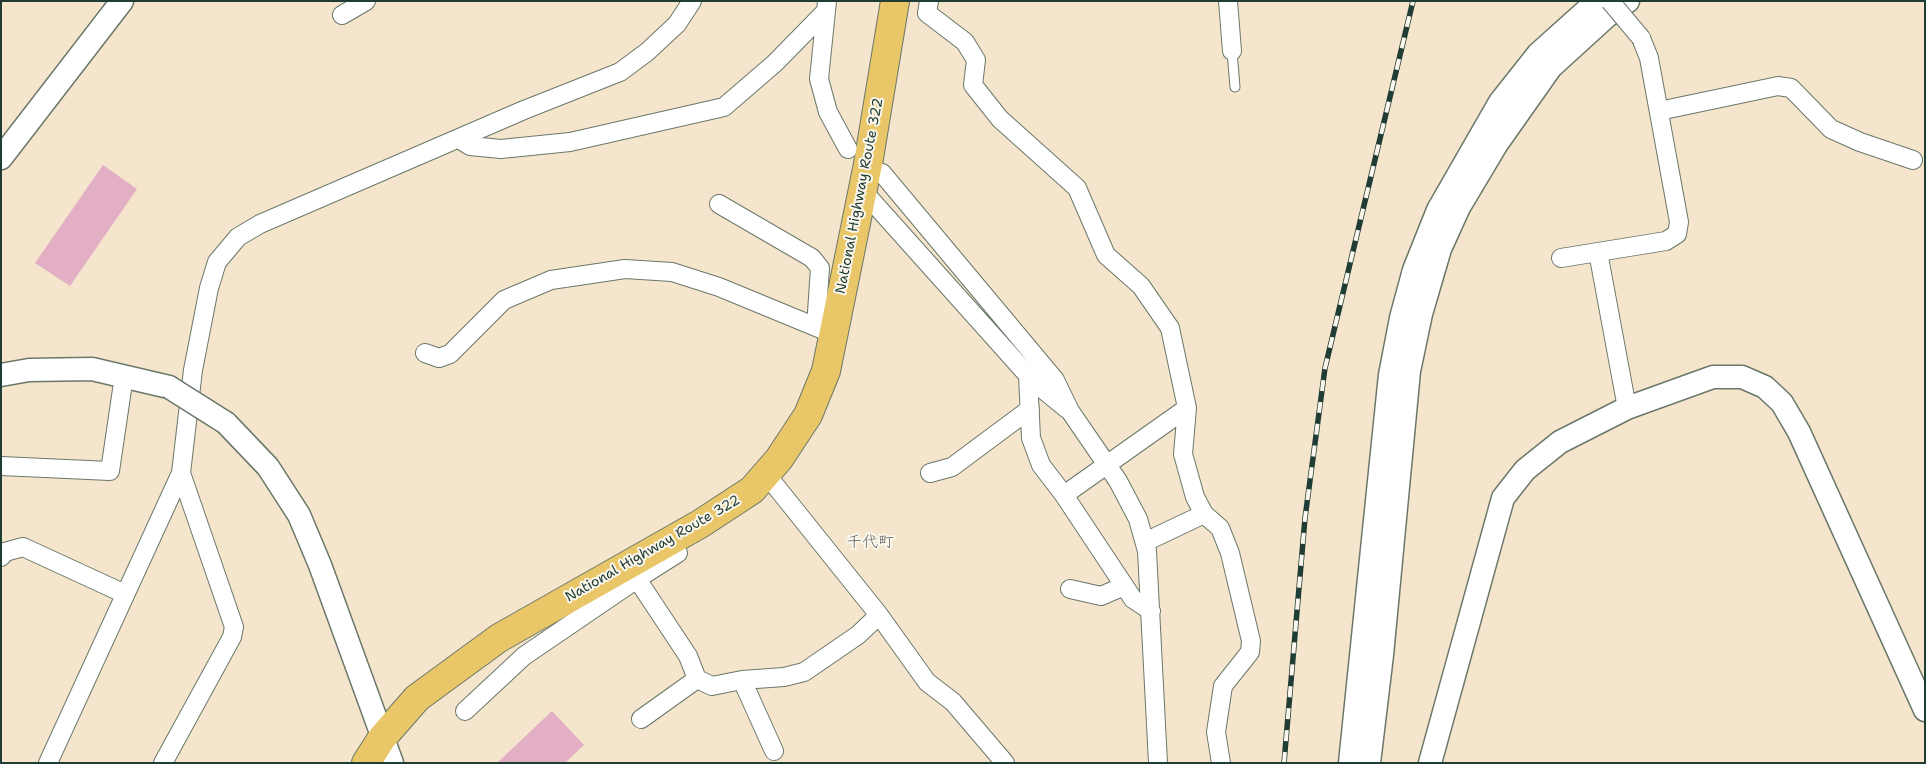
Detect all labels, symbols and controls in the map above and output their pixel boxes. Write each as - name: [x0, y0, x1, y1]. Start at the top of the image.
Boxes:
- street label: National Highway Route 322: [833, 97, 887, 295]
- street label: National Highway Route 322: [563, 492, 743, 606]
- district label: 千代町: [846, 533, 894, 553]

